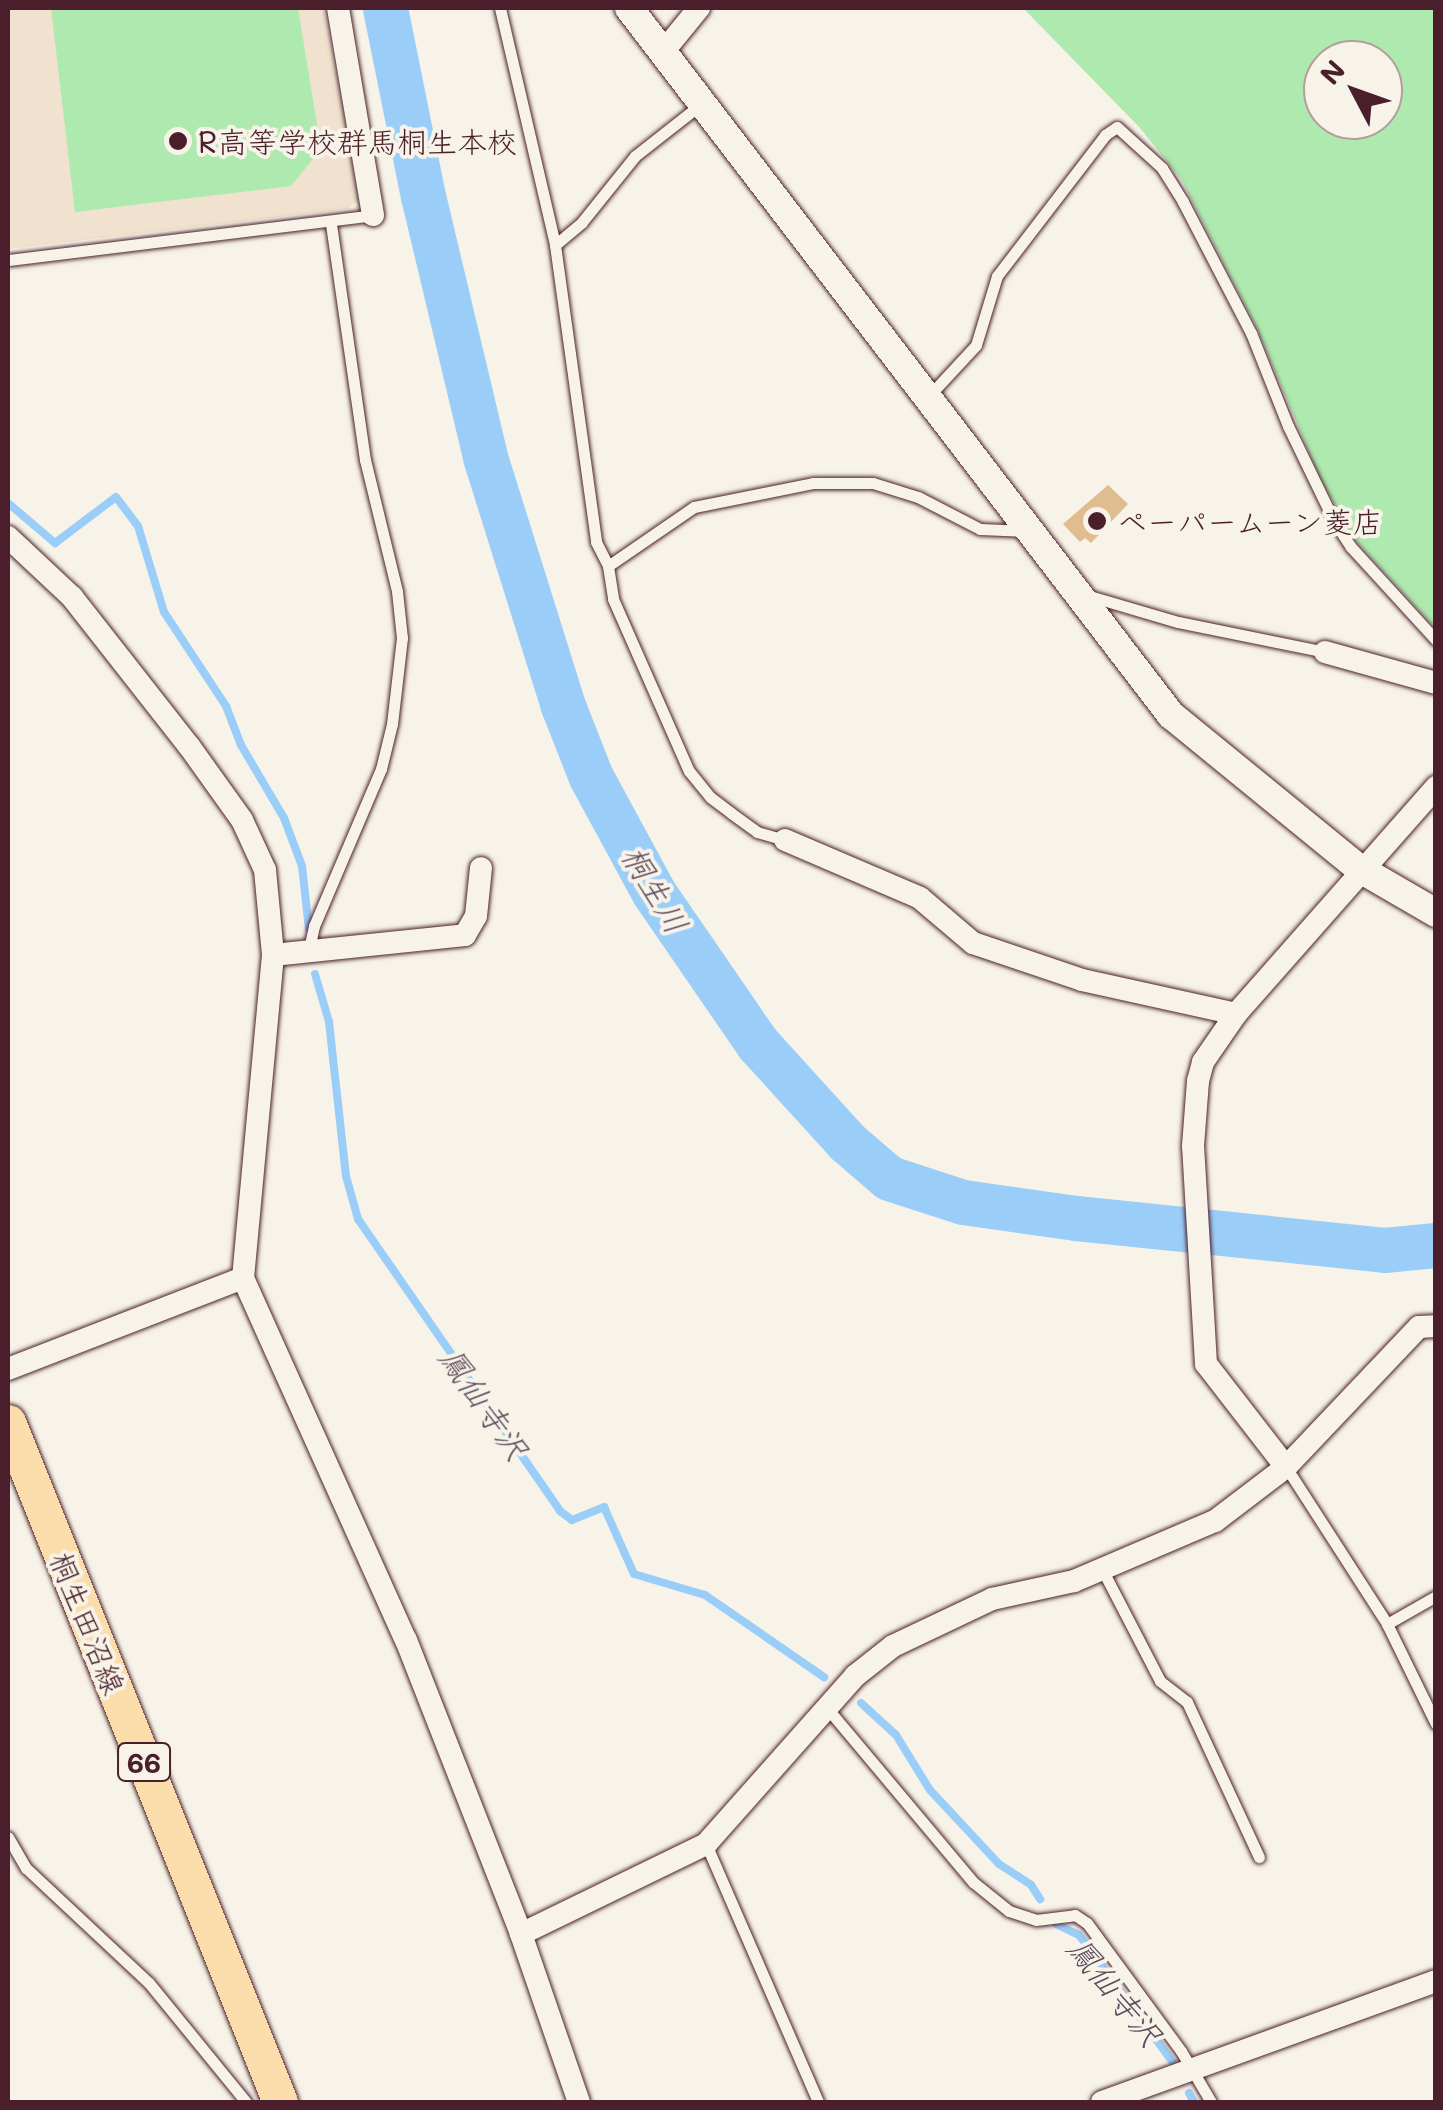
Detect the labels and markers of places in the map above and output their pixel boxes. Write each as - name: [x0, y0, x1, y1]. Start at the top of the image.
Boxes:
- place label: R高等学校群馬桐生本校: [198, 123, 517, 159]
- marker: R高等学校群馬桐生本校: [167, 130, 189, 152]
- place label: ペーパームーン菱店: [1117, 503, 1386, 539]
- marker: ペーパームーン菱店: [1086, 510, 1108, 532]

